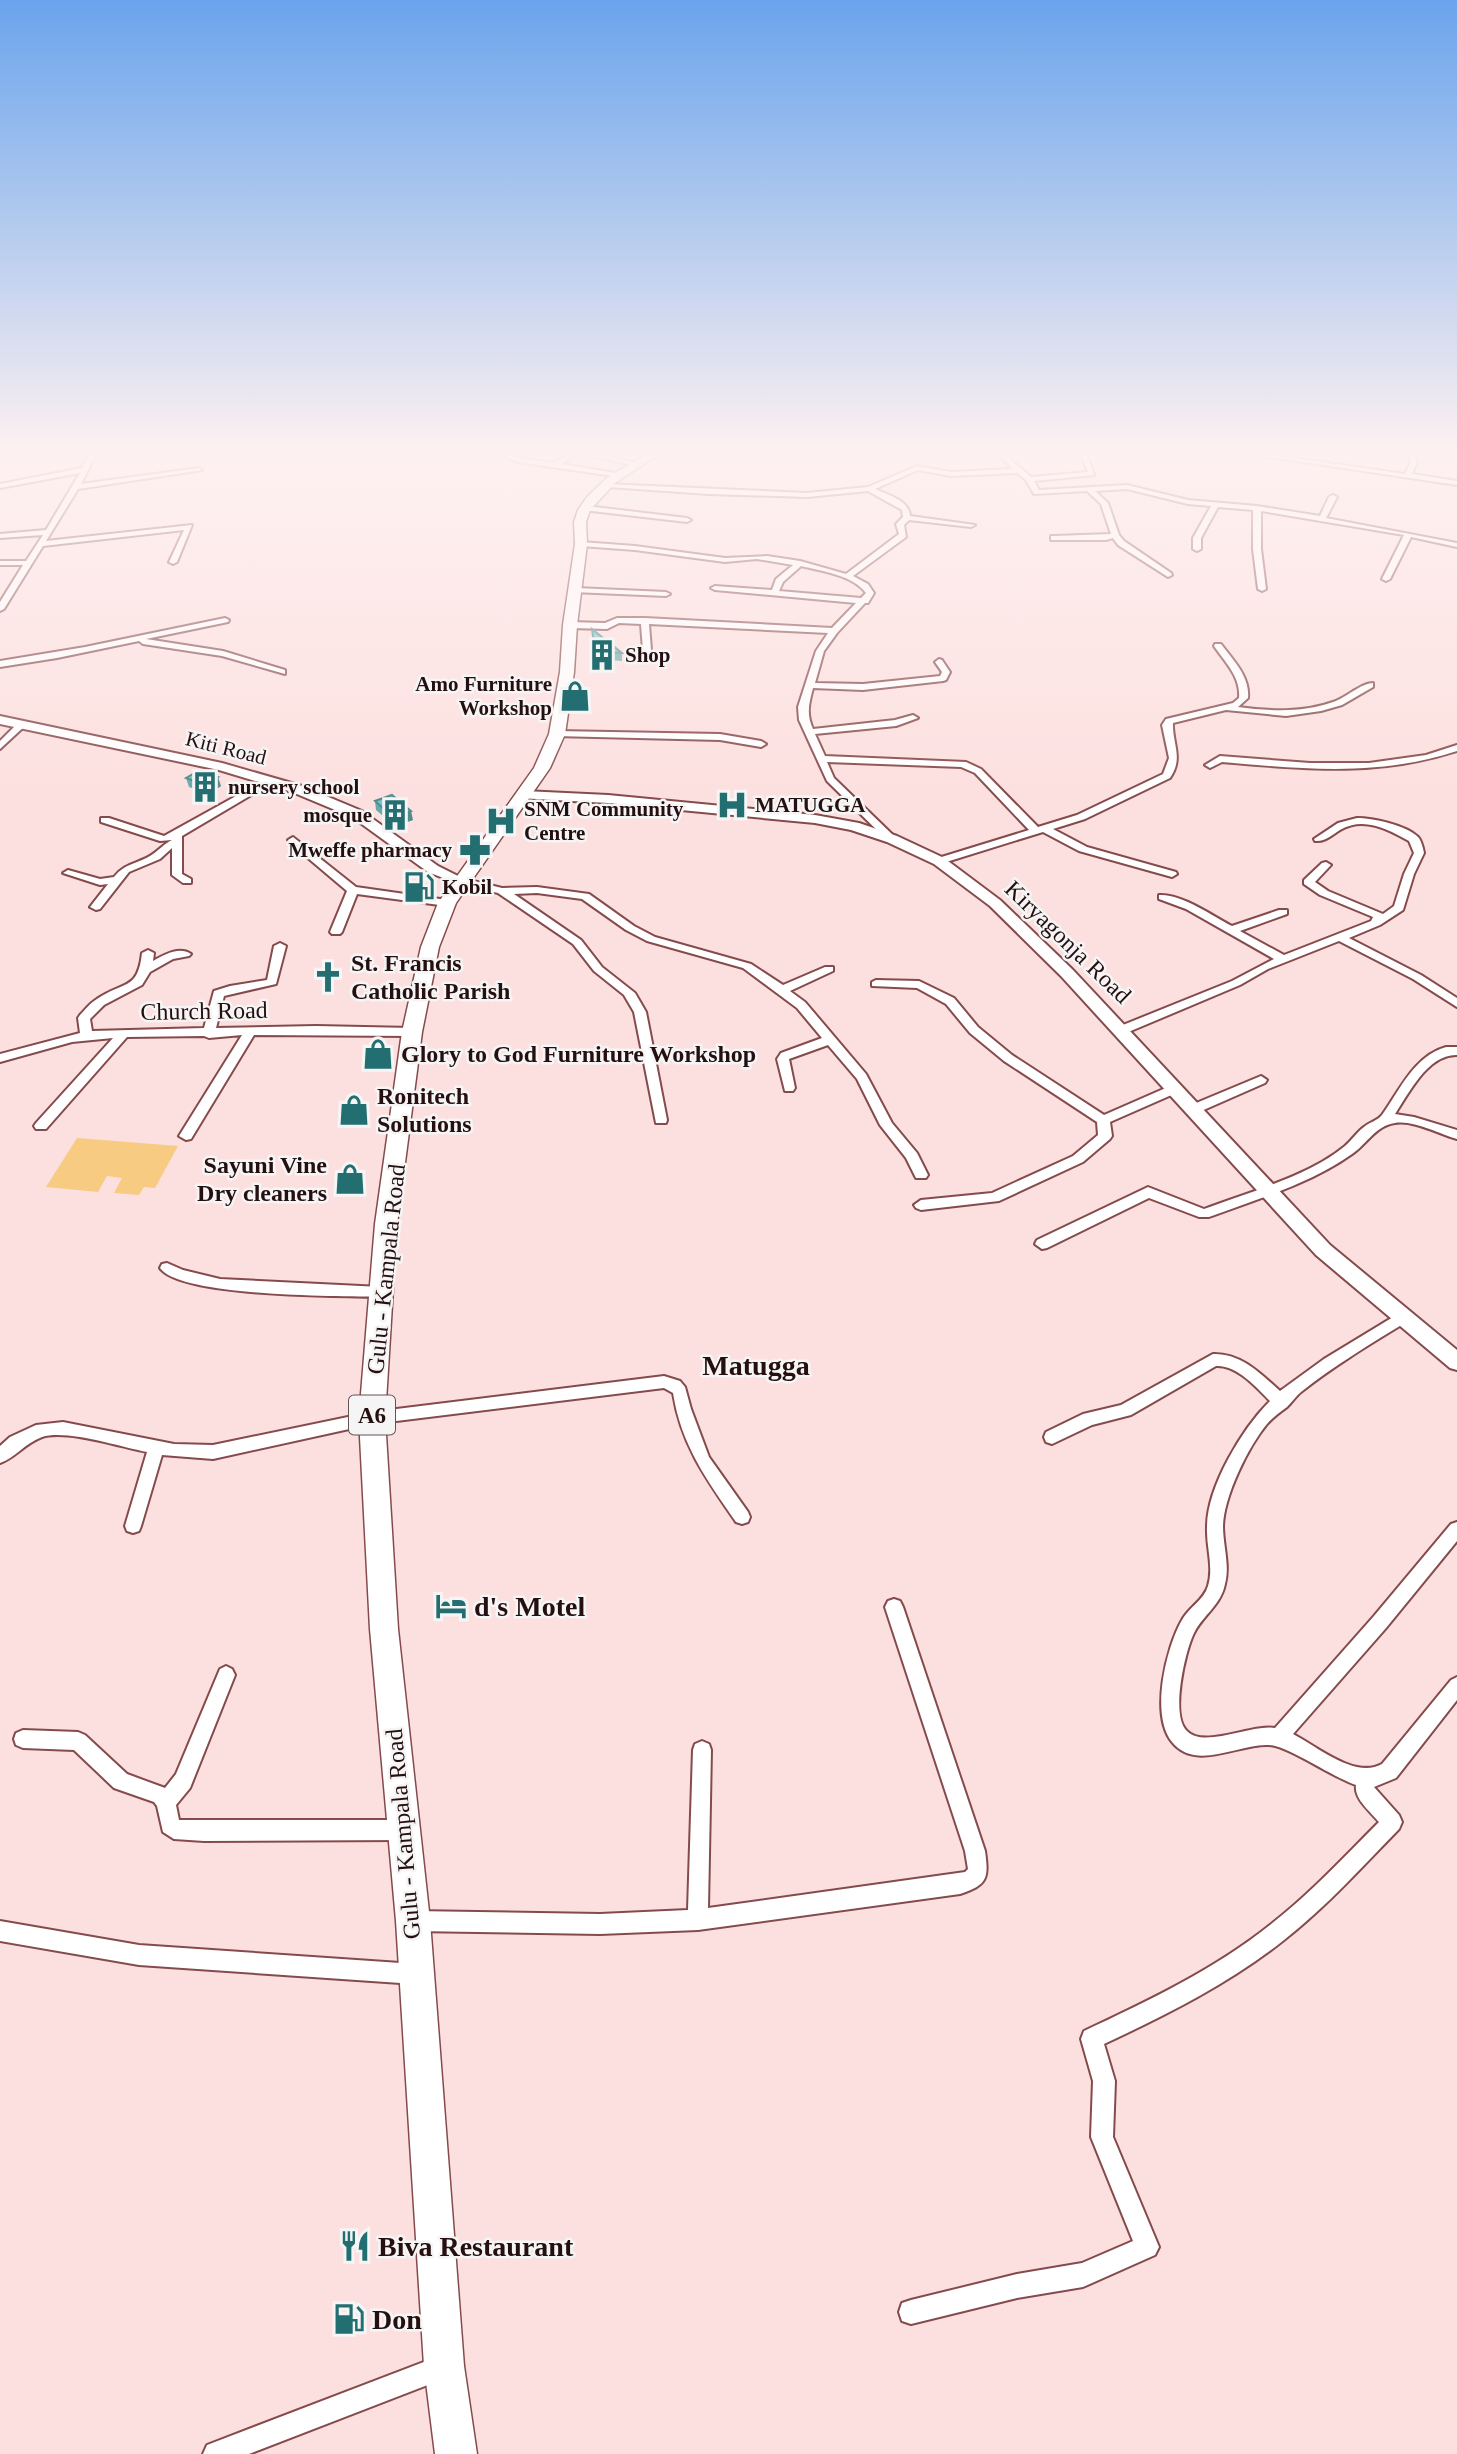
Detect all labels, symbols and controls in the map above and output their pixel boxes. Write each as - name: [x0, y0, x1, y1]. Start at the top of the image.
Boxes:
- building icon: Shop: [585, 638, 619, 672]
- place label: Shop: [625, 643, 671, 667]
- place label: Amo Furniture Workshop: [415, 672, 552, 720]
- shop icon: Amo Furniture Workshop: [558, 679, 592, 713]
- street label: Kiti Road: [183, 726, 269, 770]
- building icon: nursery school: [188, 770, 222, 804]
- place label: nursery school: [228, 775, 359, 799]
- hospital icon: MATUGGA: [715, 788, 749, 822]
- place label: MATUGGA: [755, 793, 866, 817]
- place label: SNM Community Centre: [524, 797, 684, 845]
- building icon: mosque: [378, 798, 412, 832]
- place label: mosque: [303, 803, 372, 827]
- hospital icon: SNM Community Centre: [484, 804, 518, 838]
- pharmacy icon: Mweffe pharmacy: [458, 833, 492, 867]
- place label: Mweffe pharmacy: [288, 838, 452, 862]
- fuel station icon: Kobil: [402, 870, 436, 904]
- place label: Kobil: [442, 875, 492, 899]
- street label: Kiryagonja Road: [1000, 875, 1136, 1009]
- place label: St. Francis Catholic Parish: [351, 950, 510, 1004]
- church icon: St. Francis Catholic Parish: [311, 960, 345, 994]
- street label: Church Road: [140, 997, 268, 1025]
- shop icon: Glory to God Furniture Workshop: [361, 1037, 395, 1071]
- place label: Glory to God Furniture Workshop: [401, 1041, 756, 1067]
- place label: Ronitech Solutions: [377, 1083, 472, 1137]
- shop icon: Ronitech Solutions: [337, 1093, 371, 1127]
- place label: Sayuni Vine Dry cleaners: [197, 1152, 327, 1206]
- shop icon: Sayuni Vine Dry cleaners: [333, 1162, 367, 1196]
- street label: Gulu - Kampala Road: [362, 1163, 410, 1375]
- district label: Matugga: [702, 1350, 810, 1381]
- road number: A6: [349, 1396, 395, 1434]
- hotel icon: d's Motel: [434, 1589, 468, 1623]
- place label: d's Motel: [474, 1591, 585, 1622]
- street label: Gulu - Kampala Road: [381, 1728, 425, 1940]
- restaurant icon: Biva Restaurant: [338, 2229, 372, 2263]
- place label: Biva Restaurant: [378, 2231, 574, 2262]
- fuel station icon: Don: [332, 2302, 366, 2336]
- place label: Don: [372, 2304, 422, 2335]

